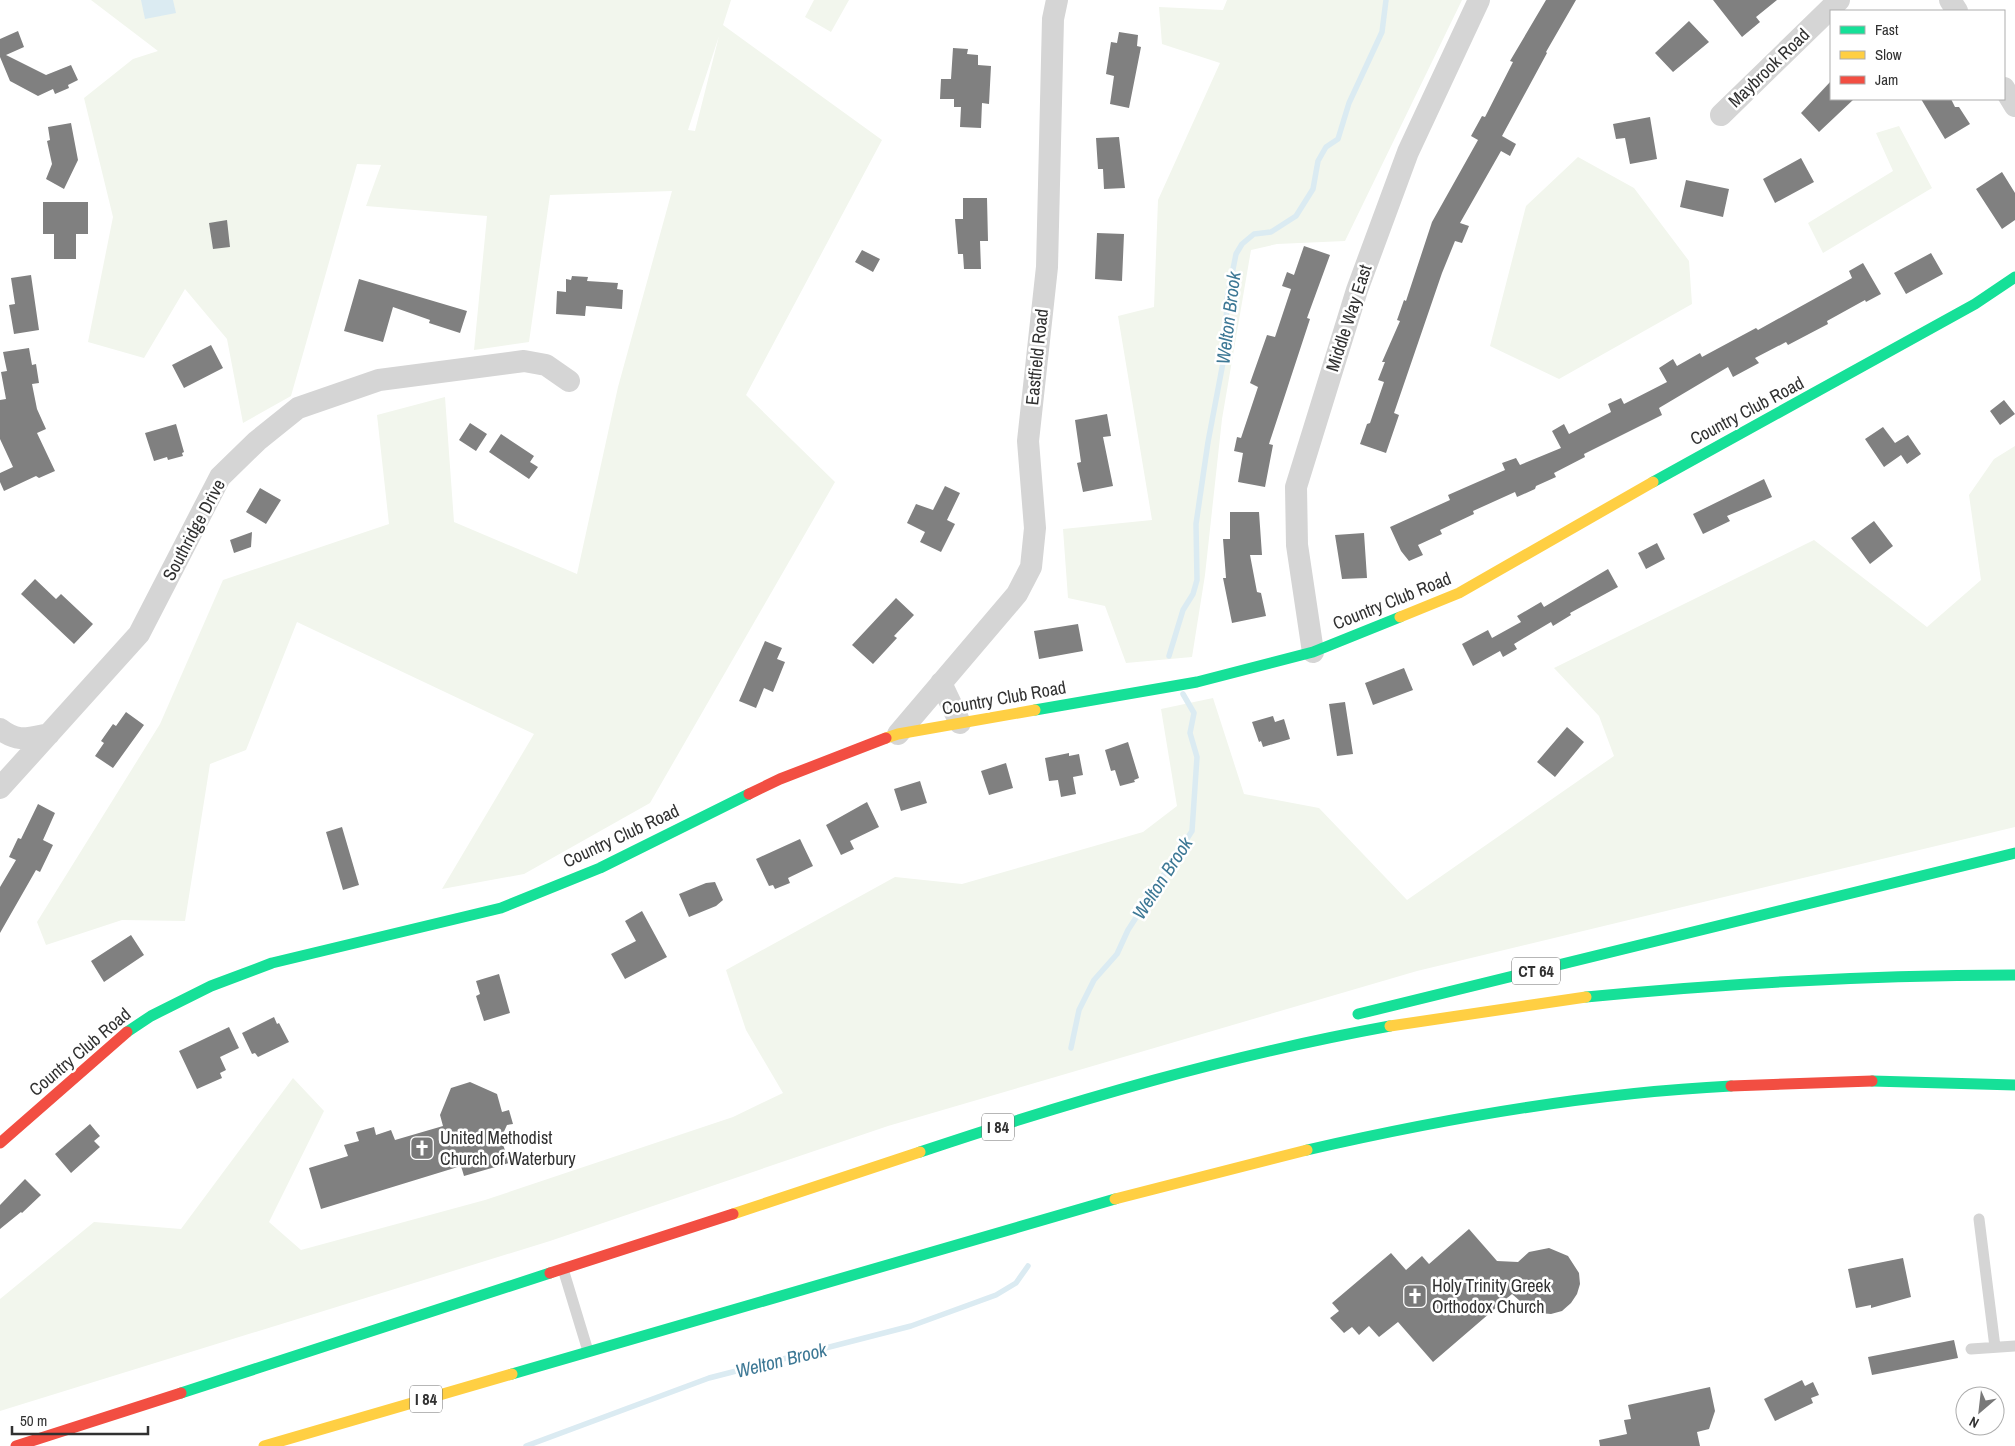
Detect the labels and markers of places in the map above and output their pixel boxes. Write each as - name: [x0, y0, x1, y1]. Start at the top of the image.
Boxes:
- place label: United Methodist Church of Waterbury: [440, 1125, 576, 1171]
- church icon: United Methodist Church of Waterbury: [409, 1135, 435, 1161]
- place label: Holy Trinity Greek Orthodox Church: [1432, 1273, 1552, 1319]
- church icon: Holy Trinity Greek Orthodox Church: [1402, 1283, 1428, 1309]

